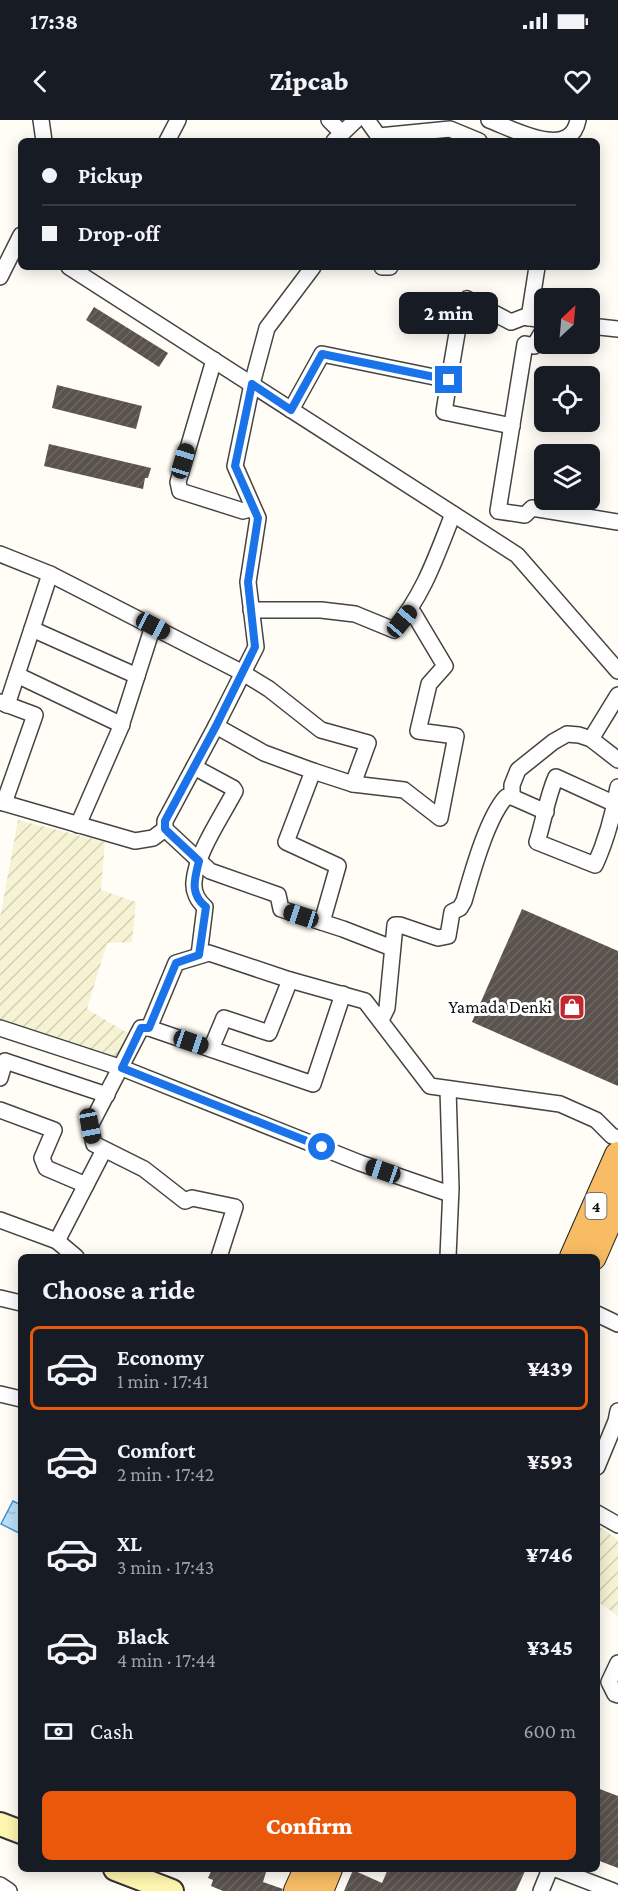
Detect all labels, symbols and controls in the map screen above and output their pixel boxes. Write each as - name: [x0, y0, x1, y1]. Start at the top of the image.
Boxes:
- text: 17:38: [30, 9, 78, 34]
- icon: back: [24, 65, 57, 98]
- icon: heart: [561, 65, 594, 98]
- text: Zipcab: [269, 66, 349, 96]
- text: Pickup: [78, 163, 143, 188]
- text: Drop-off: [78, 221, 160, 246]
- north arrow: [534, 288, 600, 354]
- map controls: [534, 288, 600, 510]
- callout: 2 min: [400, 293, 498, 335]
- text: 2 min: [424, 302, 473, 324]
- route end: [435, 366, 462, 393]
- button: locate: [534, 366, 600, 432]
- car: [169, 441, 197, 481]
- button: layers: [534, 444, 600, 510]
- car: [384, 601, 420, 641]
- car: [133, 610, 173, 642]
- car: [281, 902, 321, 930]
- shop icon: Yamada Denki: [557, 992, 587, 1022]
- place label: Yamada Denki: [448, 997, 552, 1017]
- car: [171, 1028, 211, 1056]
- car: [78, 1107, 102, 1145]
- route start: [308, 1133, 335, 1160]
- car: [363, 1157, 403, 1185]
- road number: 4: [586, 1193, 606, 1219]
- text: Choose a ride: [42, 1275, 195, 1305]
- icon: car: [45, 1341, 99, 1395]
- text: Economy: [117, 1345, 204, 1370]
- text: ¥439: [527, 1356, 573, 1381]
- text: 1 min · 17:41: [117, 1370, 209, 1392]
- icon: car: [45, 1434, 99, 1488]
- text: Comfort: [117, 1438, 195, 1463]
- text: ¥593: [527, 1449, 573, 1474]
- text: 2 min · 17:42: [117, 1463, 214, 1485]
- icon: car: [45, 1527, 99, 1581]
- text: XL: [117, 1531, 142, 1556]
- text: ¥746: [526, 1542, 573, 1567]
- text: 3 min · 17:43: [117, 1556, 214, 1578]
- icon: car: [45, 1620, 99, 1674]
- text: Black: [117, 1624, 169, 1649]
- text: ¥345: [527, 1635, 573, 1660]
- text: 4 min · 17:44: [117, 1649, 216, 1671]
- icon: cash: [42, 1715, 75, 1748]
- text: Cash: [90, 1719, 134, 1744]
- text: 600 m: [523, 1720, 576, 1742]
- button: Confirm: [42, 1791, 576, 1860]

